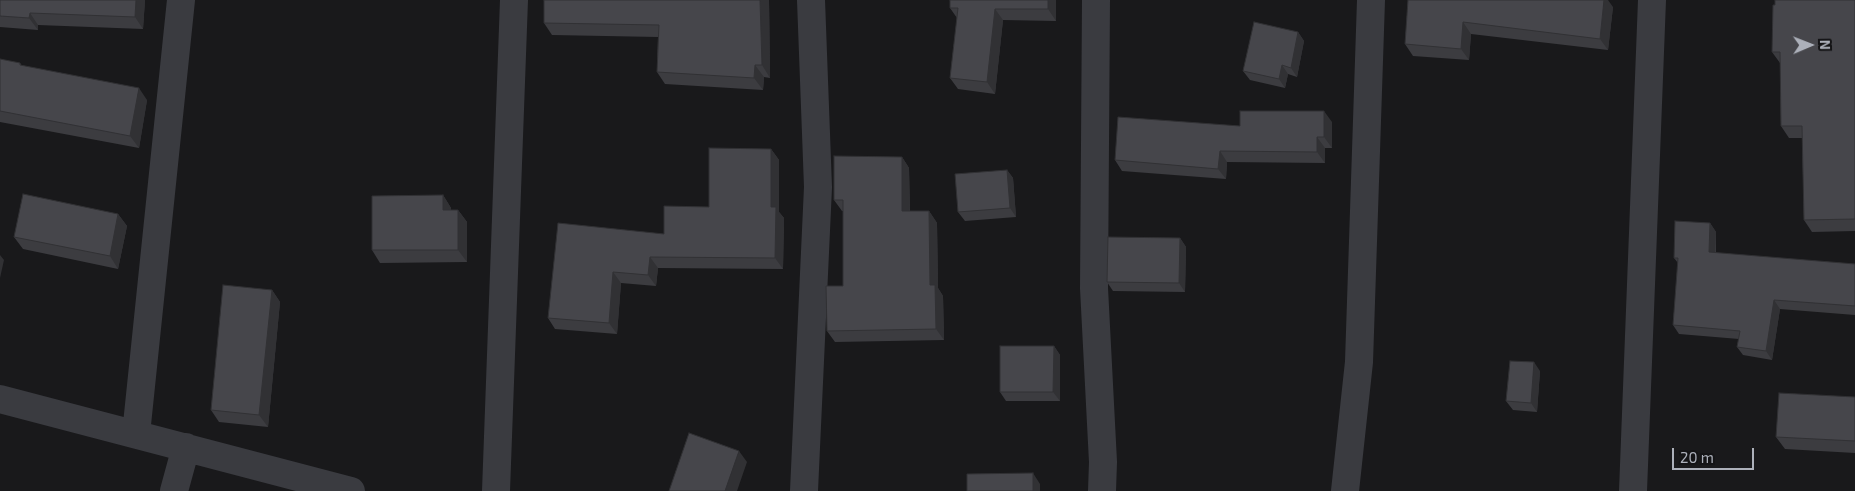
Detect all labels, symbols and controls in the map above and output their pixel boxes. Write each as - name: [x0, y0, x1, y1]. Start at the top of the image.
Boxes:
- north arrow: [1785, 20, 1835, 70]
- text: N: [1817, 40, 1834, 50]
- scale bar: [1675, 438, 1758, 470]
- text: 20 m: [1680, 448, 1714, 466]

